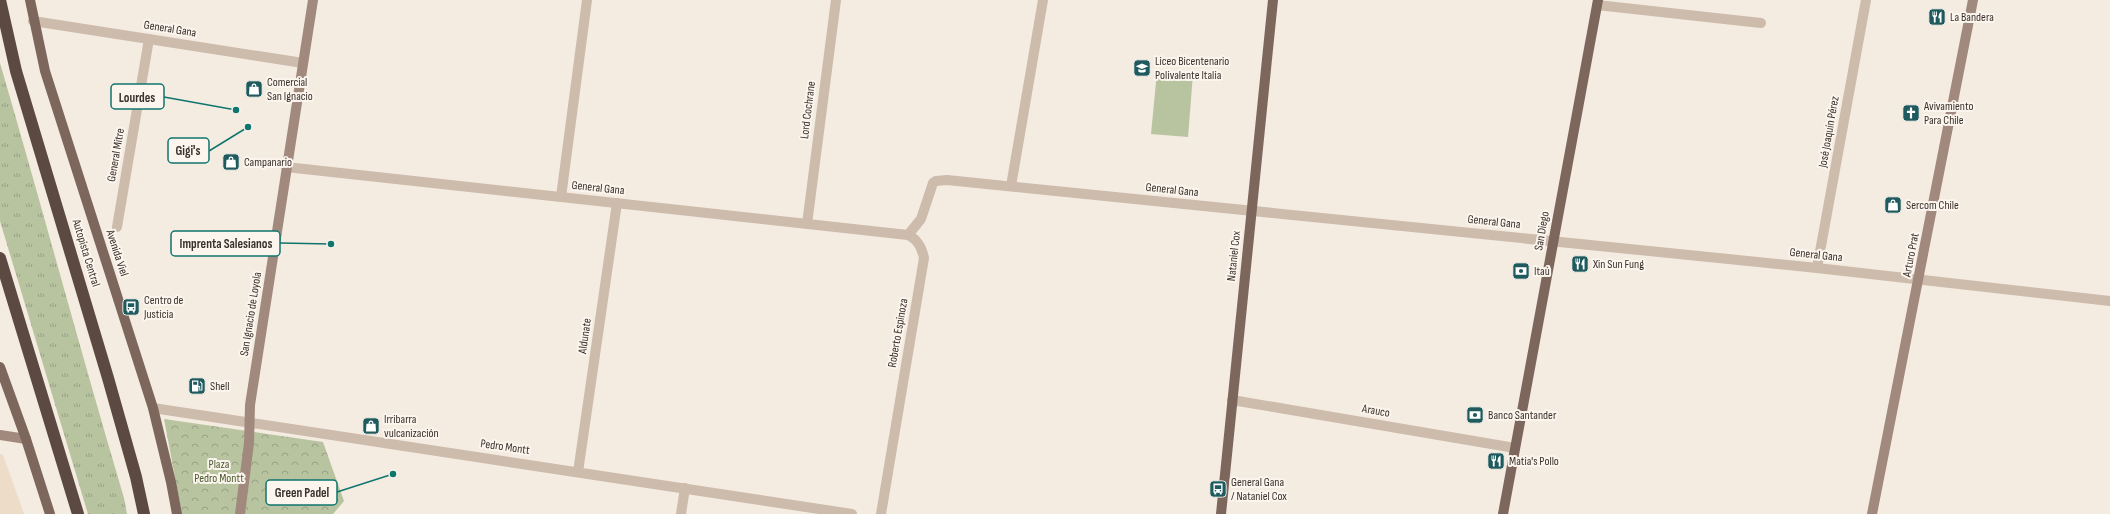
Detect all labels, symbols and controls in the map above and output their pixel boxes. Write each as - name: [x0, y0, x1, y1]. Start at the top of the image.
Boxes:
- restaurant icon: La Bandera: [1927, 7, 1947, 27]
- place label: La Bandera: [1950, 10, 1994, 25]
- street label: General Gana: [143, 17, 198, 41]
- place label: Liceo Bicentenario Polivalente Italia: [1155, 54, 1229, 83]
- school or university icon: Liceo Bicentenario Polivalente Italia: [1132, 58, 1152, 78]
- place label: Comercial San Ignacio: [267, 75, 313, 104]
- shop icon: Comercial San Ignacio: [244, 79, 264, 99]
- street label: Lord Cochrane: [797, 80, 819, 140]
- callout: Lourdes: [111, 84, 164, 109]
- text: Lourdes: [119, 90, 155, 106]
- street label: José Joaquín Pérez: [1815, 95, 1843, 170]
- place label: Avivamiento Para Chile: [1923, 99, 1973, 128]
- church icon: Avivamiento Para Chile: [1901, 103, 1921, 123]
- street label: General Mitre: [104, 127, 128, 183]
- callout: Gigi's: [168, 138, 209, 163]
- text: Gigi's: [176, 143, 200, 159]
- shop icon: Campanario: [221, 152, 241, 172]
- place label: Campanario: [244, 155, 292, 170]
- street label: General Gana: [571, 178, 626, 198]
- street label: General Gana: [1145, 180, 1200, 200]
- shop icon: Sercom Chile: [1883, 195, 1903, 215]
- place label: Sercom Chile: [1906, 198, 1959, 213]
- street label: San Diego: [1531, 210, 1553, 252]
- street label: General Gana: [1467, 212, 1522, 232]
- street label: Autopista Central: [68, 216, 103, 289]
- street label: Avenida Viel: [102, 227, 132, 278]
- street label: Nataniel Cox: [1224, 230, 1244, 282]
- callout: Imprenta Salesianos: [171, 231, 280, 256]
- street label: Arturo Prat: [1899, 231, 1923, 279]
- text: Imprenta Salesianos: [180, 236, 272, 252]
- street label: General Gana: [1789, 245, 1844, 265]
- restaurant icon: Xin Sun Fung: [1570, 254, 1590, 274]
- place label: Xin Sun Fung: [1592, 257, 1644, 272]
- bank icon: Itaú: [1511, 261, 1531, 281]
- place label: Itaú: [1534, 264, 1550, 279]
- street label: San Ignacio de Loyola: [237, 270, 265, 357]
- place label: Centro de Justicia: [143, 293, 184, 322]
- bus stop icon: Centro de Justicia: [121, 297, 141, 317]
- street label: Roberto Espinoza: [885, 297, 911, 369]
- street label: Aldunate: [575, 317, 595, 356]
- fuel station icon: Shell: [187, 376, 207, 396]
- place label: Shell: [210, 379, 230, 394]
- street label: Arauco: [1360, 401, 1391, 421]
- bank icon: Banco Santander: [1465, 405, 1485, 425]
- place label: Banco Santander: [1488, 408, 1557, 423]
- place label: Irribarra vulcanización: [384, 412, 439, 441]
- shop icon: Irribarra vulcanización: [361, 416, 381, 436]
- street label: Pedro Montt: [479, 436, 531, 458]
- restaurant icon: Matia's Pollo: [1486, 451, 1506, 471]
- place label: Matia's Pollo: [1509, 454, 1559, 469]
- park label: Plaza Pedro Montt: [194, 457, 244, 486]
- place label: General Gana / Nataniel Cox: [1231, 475, 1287, 504]
- bus stop icon: General Gana / Nataniel Cox: [1208, 479, 1228, 499]
- callout: Green Padel: [266, 480, 337, 505]
- text: Green Padel: [275, 485, 330, 501]

